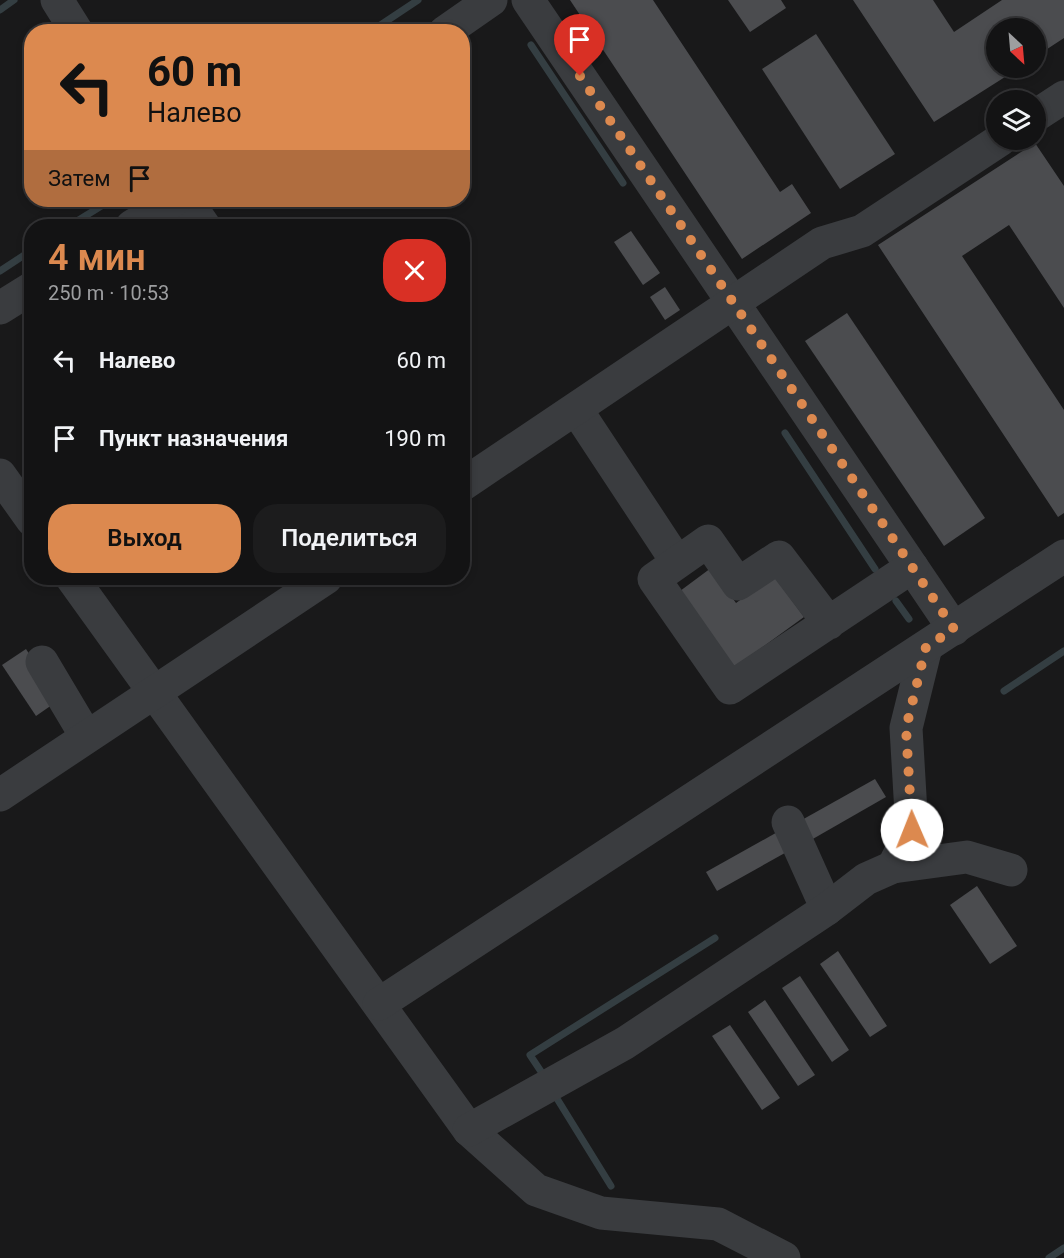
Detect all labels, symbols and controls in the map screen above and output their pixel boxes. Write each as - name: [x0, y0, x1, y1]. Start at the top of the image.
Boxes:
- pin: [554, 14, 605, 76]
- north arrow: [986, 18, 1046, 78]
- map controls: [986, 18, 1046, 150]
- icon: arrive: [563, 23, 596, 56]
- text: 60 m: [147, 47, 242, 96]
- icon: left: [48, 48, 126, 126]
- button: layers: [986, 90, 1046, 150]
- text: Налево: [147, 97, 242, 129]
- icon: arrive: [123, 162, 156, 195]
- text: Затем: [48, 166, 111, 191]
- text: 4 мин: [48, 237, 146, 279]
- button: close: [383, 239, 446, 302]
- text: 250 m · 10:53: [48, 281, 169, 305]
- icon: left: [48, 344, 81, 377]
- text: Налево: [99, 348, 176, 373]
- text: 60 m: [397, 348, 446, 373]
- icon: arrive: [48, 422, 81, 455]
- text: Пункт назначения: [99, 426, 288, 451]
- text: 190 m: [384, 426, 446, 451]
- button: Выход: [48, 504, 241, 573]
- button: Поделиться: [253, 504, 446, 573]
- position arrow: [880, 798, 944, 862]

